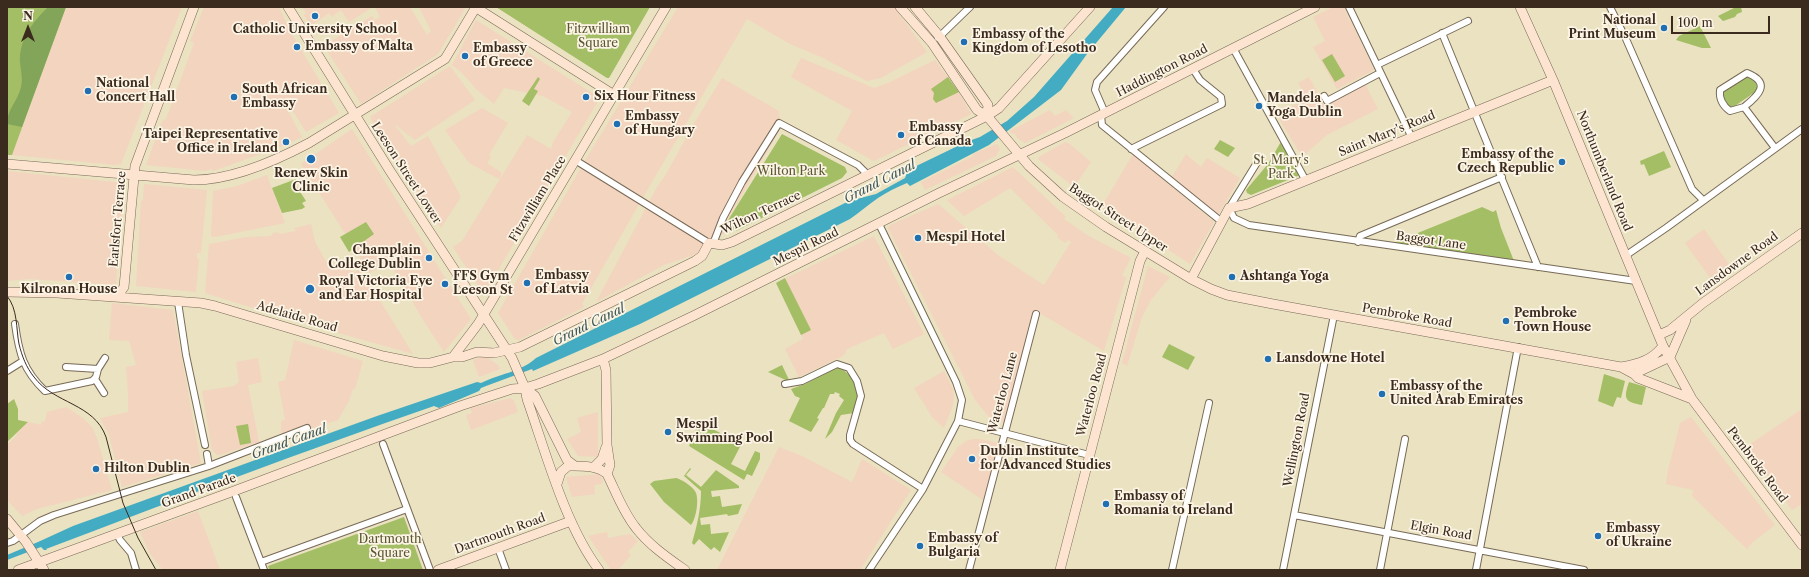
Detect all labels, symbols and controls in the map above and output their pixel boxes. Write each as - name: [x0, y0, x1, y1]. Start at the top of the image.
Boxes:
- north arrow: [8, 8, 48, 48]
- scale bar: [1673, 8, 1772, 34]
- text: N: [23, 9, 33, 23]
- marker: Catholic University School: [310, 11, 320, 21]
- place label: National Print Museum: [1568, 14, 1656, 42]
- text: 100 m: [1678, 15, 1713, 30]
- place label: Catholic University School: [233, 23, 397, 37]
- park label: Fitzwilliam Square: [566, 23, 630, 51]
- marker: National Print Museum: [1659, 23, 1669, 33]
- place label: Embassy of the Kingdom of Lesotho: [972, 28, 1096, 56]
- marker: Embassy of the Kingdom of Lesotho: [959, 37, 969, 47]
- place label: Embassy of Malta: [305, 40, 413, 54]
- marker: Embassy of Malta: [292, 42, 302, 52]
- place label: Embassy of Greece: [473, 42, 533, 70]
- street label: Haddington Road: [1114, 42, 1210, 100]
- marker: Embassy of Greece: [460, 51, 470, 61]
- place label: National Concert Hall: [96, 77, 175, 105]
- place label: South African Embassy: [242, 83, 328, 111]
- marker: National Concert Hall: [83, 86, 93, 96]
- place label: Six Hour Fitness: [594, 90, 696, 104]
- marker: South African Embassy: [229, 92, 239, 102]
- marker: Six Hour Fitness: [581, 92, 591, 102]
- place label: Mandela Yoga Dublin: [1267, 92, 1342, 120]
- marker: Mandela Yoga Dublin: [1254, 101, 1264, 111]
- street label: Saint Mary's Road: [1337, 108, 1437, 160]
- street label: Northumberland Road: [1573, 109, 1635, 233]
- place label: Embassy of Hungary: [625, 110, 695, 138]
- marker: Embassy of Hungary: [612, 119, 622, 129]
- street label: Leeson Street Lower: [368, 120, 444, 226]
- place label: Embassy of Canada: [909, 121, 971, 149]
- place label: Taipei Representative Office in Ireland: [143, 128, 278, 156]
- marker: Embassy of Canada: [896, 130, 906, 140]
- marker: Taipei Representative Office in Ireland: [281, 137, 291, 147]
- place label: Embassy of the Czech Republic: [1457, 148, 1554, 176]
- marker: Renew Skin Clinic: [305, 153, 317, 165]
- street label: Fitzwilliam Place: [507, 153, 569, 245]
- park label: St. Mary's Park: [1253, 154, 1309, 182]
- water label: Grand Canal: [841, 157, 919, 207]
- marker: Embassy of the Czech Republic: [1557, 157, 1567, 167]
- park label: Wilton Park: [757, 165, 825, 179]
- place label: Renew Skin Clinic: [274, 167, 348, 195]
- street label: Earlsfort Terrace: [107, 170, 129, 268]
- street label: Baggot Street Upper: [1066, 181, 1170, 255]
- street label: Wilton Terrace: [719, 188, 803, 238]
- street label: Mespil Road: [771, 225, 841, 269]
- street label: Baggot Lane: [1395, 229, 1467, 253]
- street label: Lansdowne Road: [1693, 229, 1781, 299]
- place label: Mespil Hotel: [926, 231, 1005, 245]
- marker: Mespil Hotel: [913, 233, 923, 243]
- place label: Champlain College Dublin: [328, 244, 421, 272]
- marker: Champlain College Dublin: [424, 253, 434, 263]
- place label: Embassy of Latvia: [535, 269, 589, 297]
- place label: FFS Gym Leeson St: [453, 270, 513, 298]
- place label: Ashtanga Yoga: [1240, 270, 1329, 284]
- marker: Kilronan House: [64, 272, 74, 282]
- marker: Ashtanga Yoga: [1227, 272, 1237, 282]
- place label: Royal Victoria Eye and Ear Hospital: [319, 275, 432, 303]
- marker: Embassy of Latvia: [522, 278, 532, 288]
- marker: FFS Gym Leeson St: [440, 279, 450, 289]
- place label: Kilronan House: [21, 283, 117, 297]
- marker: Royal Victoria Eye and Ear Hospital: [304, 283, 316, 295]
- street label: Adelaide Road: [255, 299, 339, 335]
- water label: Grand Canal: [550, 301, 628, 349]
- street label: Pembroke Road: [1361, 301, 1453, 331]
- place label: Pembroke Town House: [1514, 307, 1591, 335]
- marker: Pembroke Town House: [1501, 316, 1511, 326]
- street label: Waterloo Lane: [985, 350, 1021, 436]
- street label: Waterloo Road: [1074, 352, 1110, 438]
- place label: Lansdowne Hotel: [1276, 352, 1385, 366]
- marker: Lansdowne Hotel: [1263, 354, 1273, 364]
- place label: Embassy of the United Arab Emirates: [1390, 380, 1523, 408]
- marker: Embassy of the United Arab Emirates: [1377, 389, 1387, 399]
- street label: Wellington Road: [1281, 392, 1313, 488]
- place label: Mespil Swimming Pool: [676, 418, 773, 446]
- water label: Grand Canal: [249, 421, 329, 463]
- street label: Pembroke Road: [1724, 424, 1790, 506]
- marker: Mespil Swimming Pool: [663, 427, 673, 437]
- place label: Dublin Institute for Advanced Studies: [980, 445, 1111, 473]
- marker: Dublin Institute for Advanced Studies: [967, 454, 977, 464]
- place label: Hilton Dublin: [104, 462, 190, 476]
- marker: Hilton Dublin: [91, 464, 101, 474]
- street label: Grand Parade: [160, 471, 238, 511]
- place label: Embassy of Romania to Ireland: [1114, 490, 1233, 518]
- marker: Embassy of Romania to Ireland: [1101, 499, 1111, 509]
- street label: Dartmouth Road: [452, 511, 548, 557]
- street label: Elgin Road: [1409, 519, 1473, 543]
- place label: Embassy of Ukraine: [1606, 522, 1672, 550]
- marker: Embassy of Ukraine: [1593, 531, 1603, 541]
- place label: Embassy of Bulgaria: [928, 532, 997, 560]
- park label: Dartmouth Square: [358, 533, 422, 561]
- marker: Embassy of Bulgaria: [915, 541, 925, 551]

